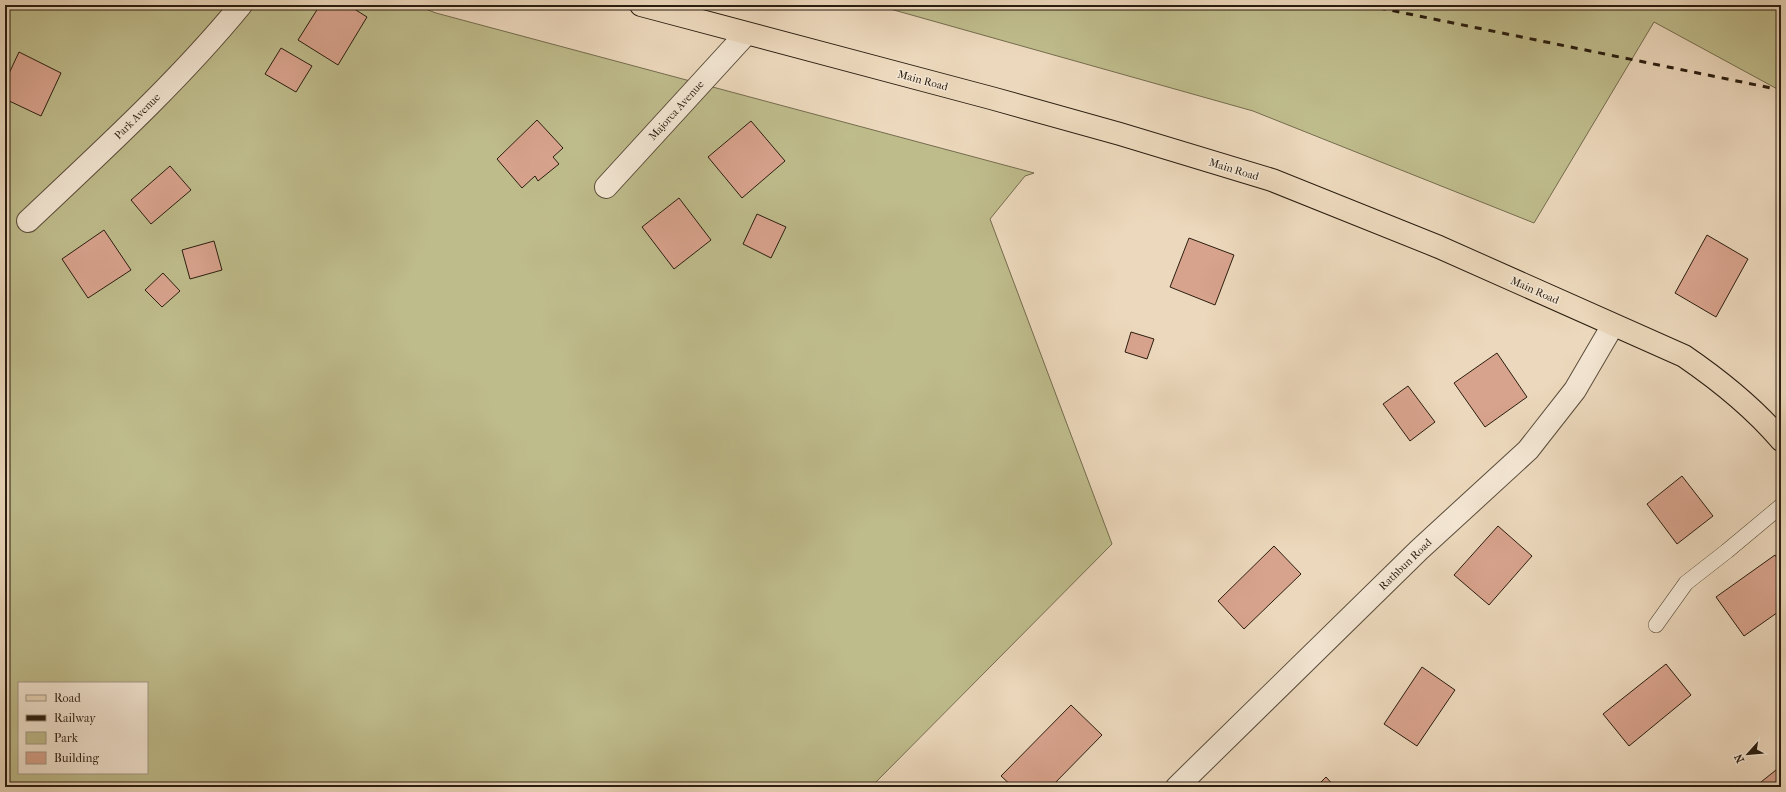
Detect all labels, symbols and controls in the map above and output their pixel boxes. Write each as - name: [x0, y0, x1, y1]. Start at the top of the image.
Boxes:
- street label: Main Road: [896, 68, 950, 94]
- street label: Majorca Avenue: [646, 77, 707, 143]
- street label: Park Avenue: [112, 90, 163, 142]
- street label: Main Road: [1207, 156, 1261, 184]
- street label: Main Road: [1509, 274, 1562, 307]
- street label: Rathbun Road: [1376, 535, 1435, 593]
- legend: [18, 682, 148, 774]
- text: Road: [54, 691, 81, 705]
- text: Railway: [54, 711, 96, 725]
- text: Park: [54, 731, 79, 745]
- north arrow: [1728, 734, 1768, 774]
- text: Building: [54, 751, 99, 765]
- text: N: [1732, 751, 1747, 765]

